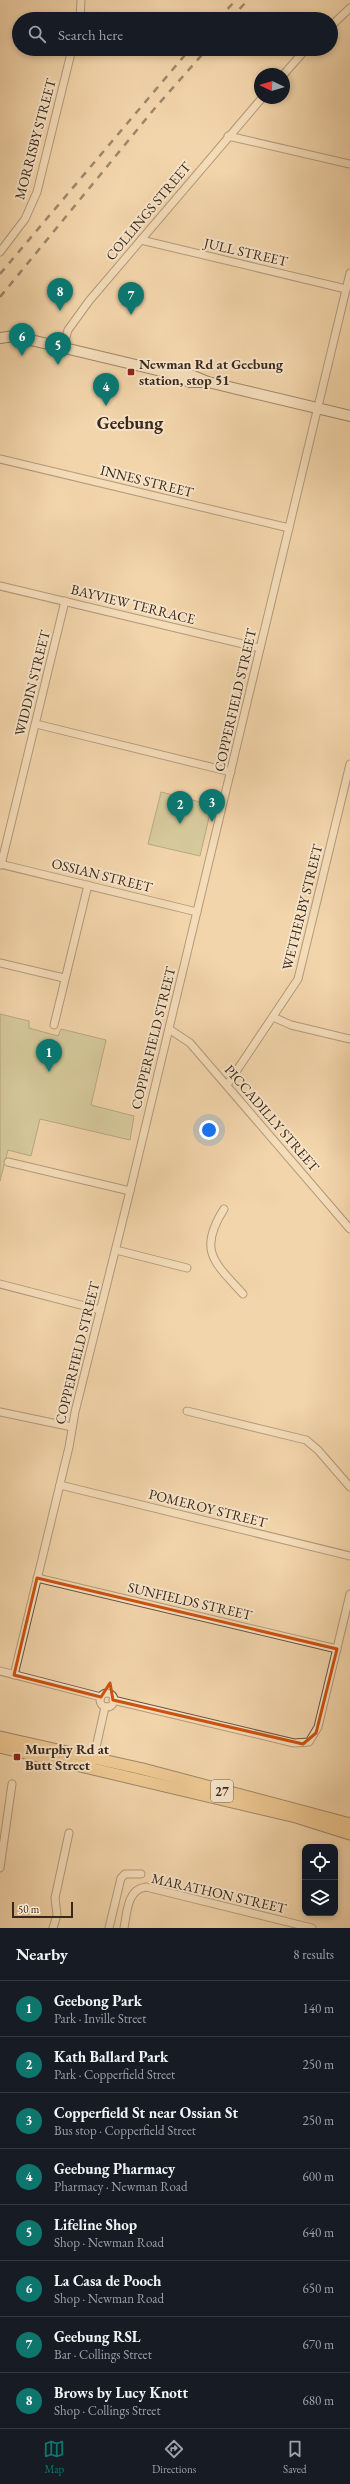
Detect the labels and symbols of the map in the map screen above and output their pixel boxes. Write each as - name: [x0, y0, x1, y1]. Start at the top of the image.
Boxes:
- north arrow: [254, 68, 290, 104]
- street label: MORRISBY STREET: [10, 76, 60, 201]
- street label: COLLINGS STREET: [101, 157, 195, 264]
- street label: JULL STREET: [201, 233, 290, 271]
- pin: 8: [47, 278, 73, 311]
- pin: 7: [118, 282, 144, 315]
- pin: 6: [9, 323, 35, 356]
- pin: 5: [45, 332, 71, 365]
- place label: Newman Rd at Geebung station, stop 51: [139, 355, 284, 389]
- marker: Newman Rd at Geebung station, stop 51: [126, 367, 136, 377]
- pin: 4: [93, 373, 119, 406]
- district label: Geebung: [97, 411, 164, 434]
- street label: INNES STREET: [99, 461, 196, 501]
- street label: BAYVIEW TERRACE: [69, 580, 197, 628]
- street label: COPPERFIELD STREET: [210, 626, 260, 773]
- street label: WIDDIN STREET: [10, 628, 54, 738]
- pin: 3: [199, 789, 225, 822]
- pin: 2: [167, 791, 193, 824]
- street label: WETHERBY STREET: [278, 842, 327, 972]
- street label: OSSIAN STREET: [50, 854, 155, 896]
- street label: COPPERFIELD STREET: [127, 964, 180, 1111]
- pin: 1: [36, 1039, 62, 1072]
- street label: PICCADILLY STREET: [221, 1061, 324, 1176]
- your location: [199, 1120, 219, 1140]
- street label: COPPERFIELD STREET: [51, 1279, 104, 1426]
- street label: POMEROY STREET: [147, 1485, 270, 1532]
- street label: SUNFIELDS STREET: [126, 1578, 254, 1624]
- place label: Murphy Rd at Butt Street: [25, 1740, 110, 1774]
- marker: Murphy Rd at Butt Street: [12, 1752, 22, 1762]
- road number: 27: [211, 1780, 233, 1802]
- street label: MARATHON STREET: [150, 1869, 289, 1917]
- scale bar: [12, 1900, 73, 1919]

